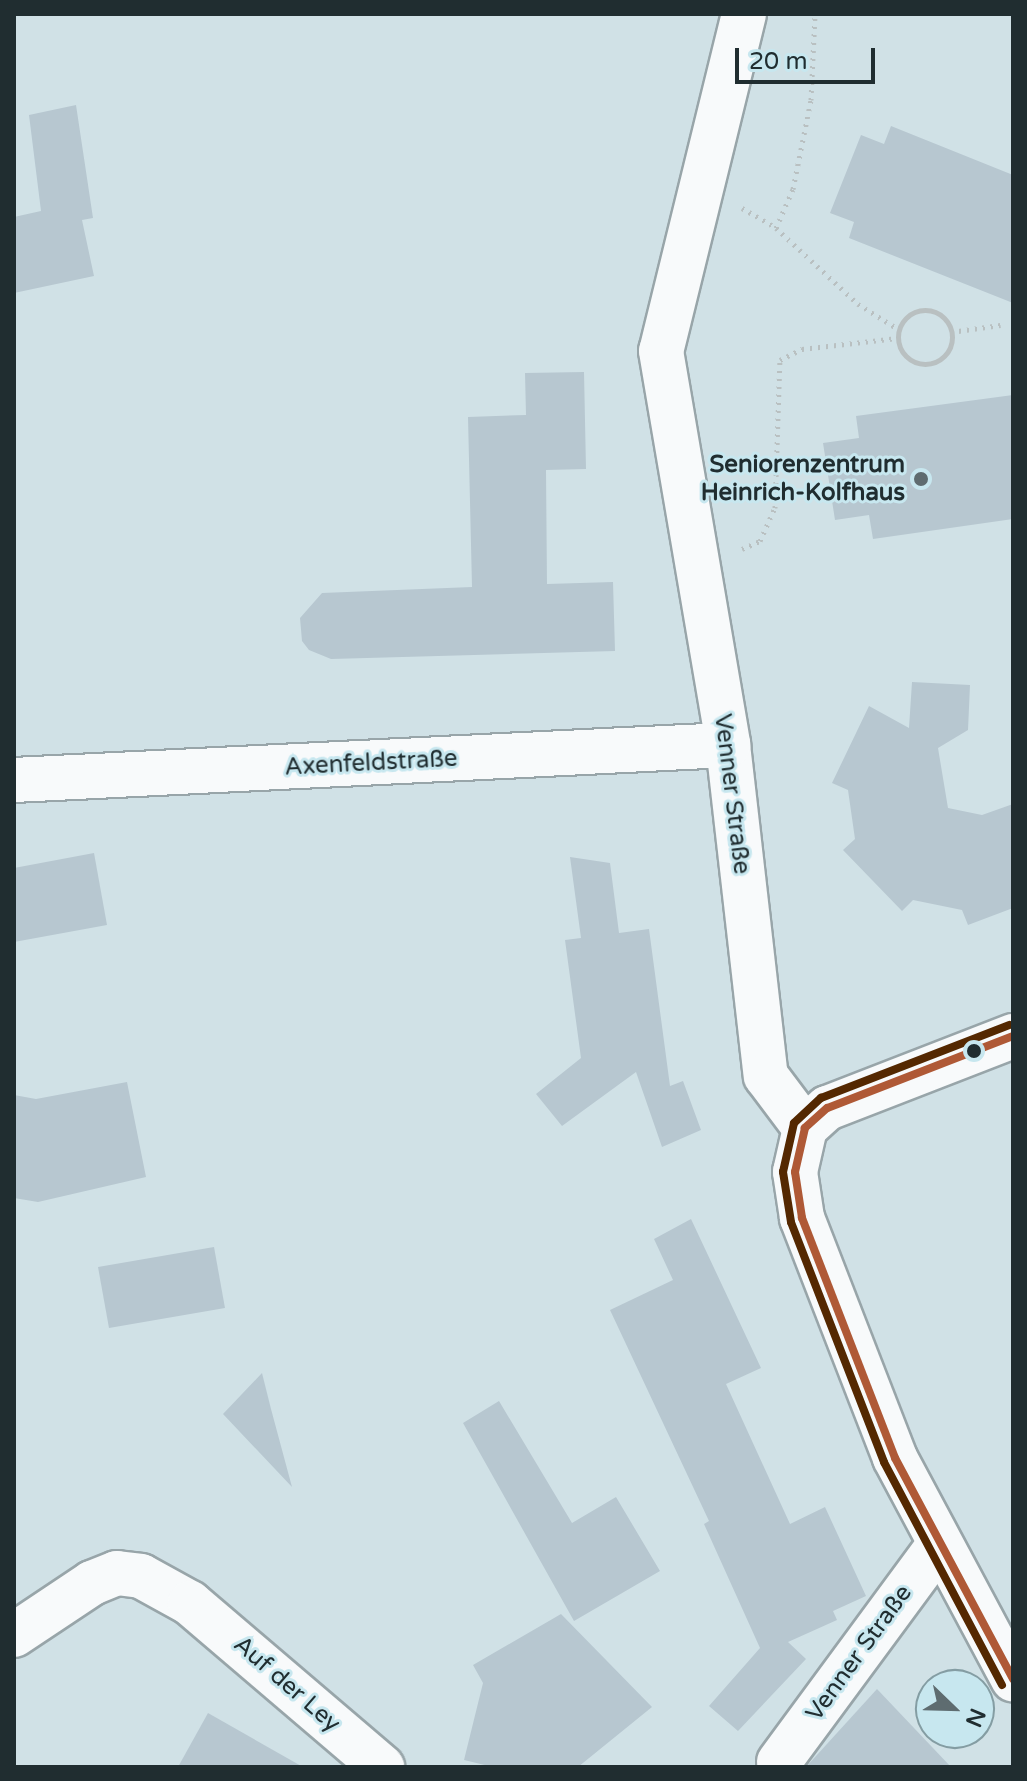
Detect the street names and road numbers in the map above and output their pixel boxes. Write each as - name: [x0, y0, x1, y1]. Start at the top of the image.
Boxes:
- street label: Venner Straße: [708, 712, 756, 876]
- street label: Axenfeldstraße: [284, 744, 458, 782]
- street label: Venner Straße: [800, 1579, 918, 1727]
- street label: Auf der Ley: [228, 1630, 346, 1738]

